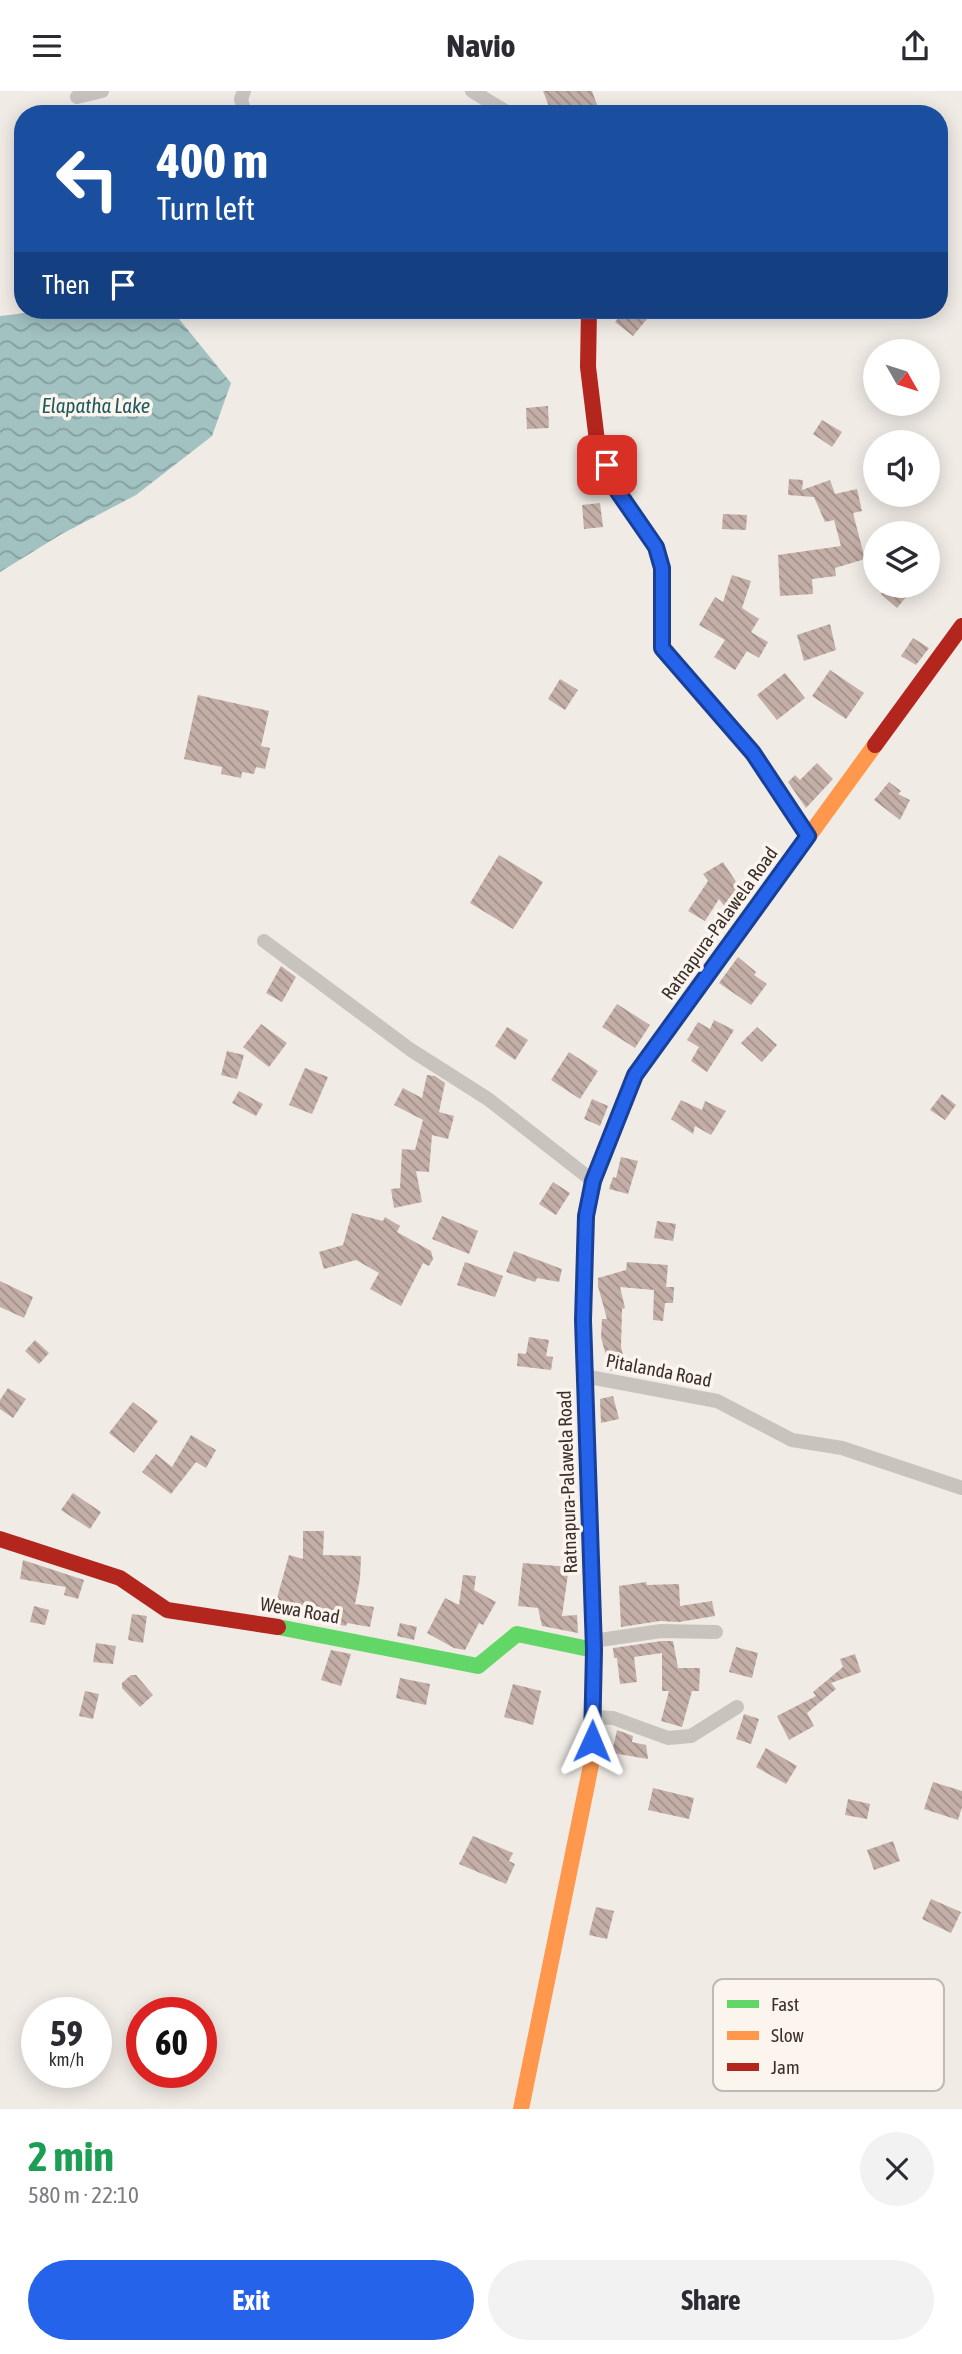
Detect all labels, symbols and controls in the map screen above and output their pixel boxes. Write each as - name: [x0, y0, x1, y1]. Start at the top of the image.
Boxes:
- icon: menu: [28, 27, 66, 65]
- text: Navio: [446, 27, 516, 64]
- icon: share: [896, 27, 934, 65]
- text: 400 m: [157, 132, 268, 188]
- icon: left: [42, 133, 133, 224]
- text: Turn left: [157, 190, 255, 227]
- icon: arrive: [104, 266, 142, 304]
- text: Then: [42, 270, 90, 300]
- north arrow: [863, 339, 940, 417]
- map controls: [863, 339, 940, 598]
- water label: Elapatha Lake: [42, 393, 150, 417]
- button: sound: [863, 430, 940, 507]
- pin: [577, 435, 637, 495]
- icon: arrive: [588, 446, 626, 484]
- button: layers: [863, 521, 940, 598]
- street label: Ratnapura-Palawela Road: [656, 843, 782, 1003]
- street label: Pitalanda Road: [604, 1349, 714, 1391]
- street label: Ratnapura-Palawela Road: [553, 1390, 581, 1574]
- street label: Wewa Road: [258, 1592, 342, 1628]
- position arrow: [555, 1704, 629, 1778]
- legend: [713, 1979, 944, 2091]
- text: Fast: [771, 1993, 799, 2015]
- speed limit sign: 60: [126, 1997, 217, 2088]
- text: 59: [50, 2013, 83, 2053]
- text: Slow: [771, 2024, 805, 2046]
- text: km/h: [49, 2049, 84, 2070]
- text: Jam: [771, 2056, 800, 2078]
- text: 2 min: [28, 2132, 114, 2180]
- button: close: [860, 2132, 934, 2206]
- text: 580 m · 22:10: [28, 2182, 139, 2208]
- button: Exit: [28, 2260, 474, 2340]
- button: Share: [488, 2260, 934, 2340]

